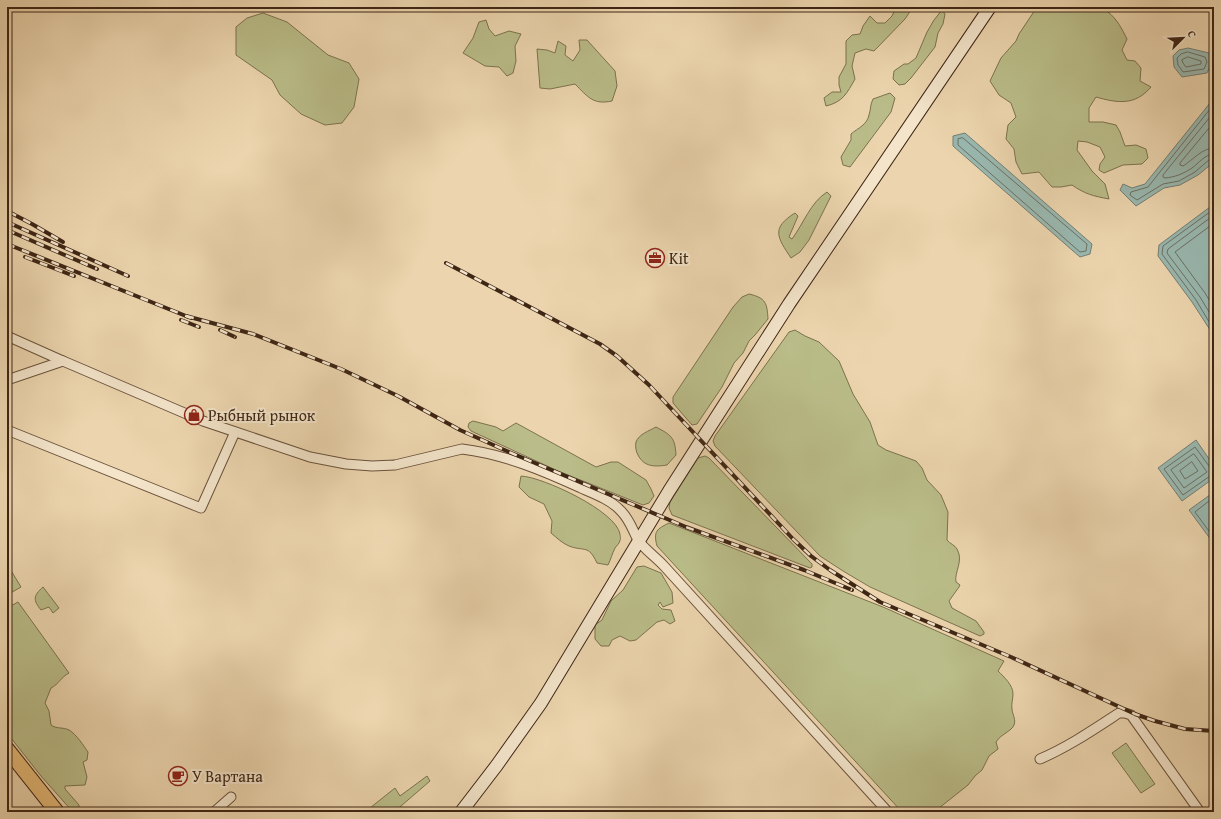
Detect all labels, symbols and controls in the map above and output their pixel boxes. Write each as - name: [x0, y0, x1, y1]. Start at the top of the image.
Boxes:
- north arrow: [1163, 18, 1203, 58]
- text: С: [1184, 28, 1201, 40]
- place label: Kit: [669, 246, 689, 270]
- office icon: Kit: [644, 247, 666, 269]
- place label: Рыбный рынок: [208, 403, 316, 427]
- shop icon: Рыбный рынок: [183, 404, 205, 426]
- place label: У Вартана: [192, 764, 263, 788]
- cafe icon: У Вартана: [167, 765, 189, 787]

